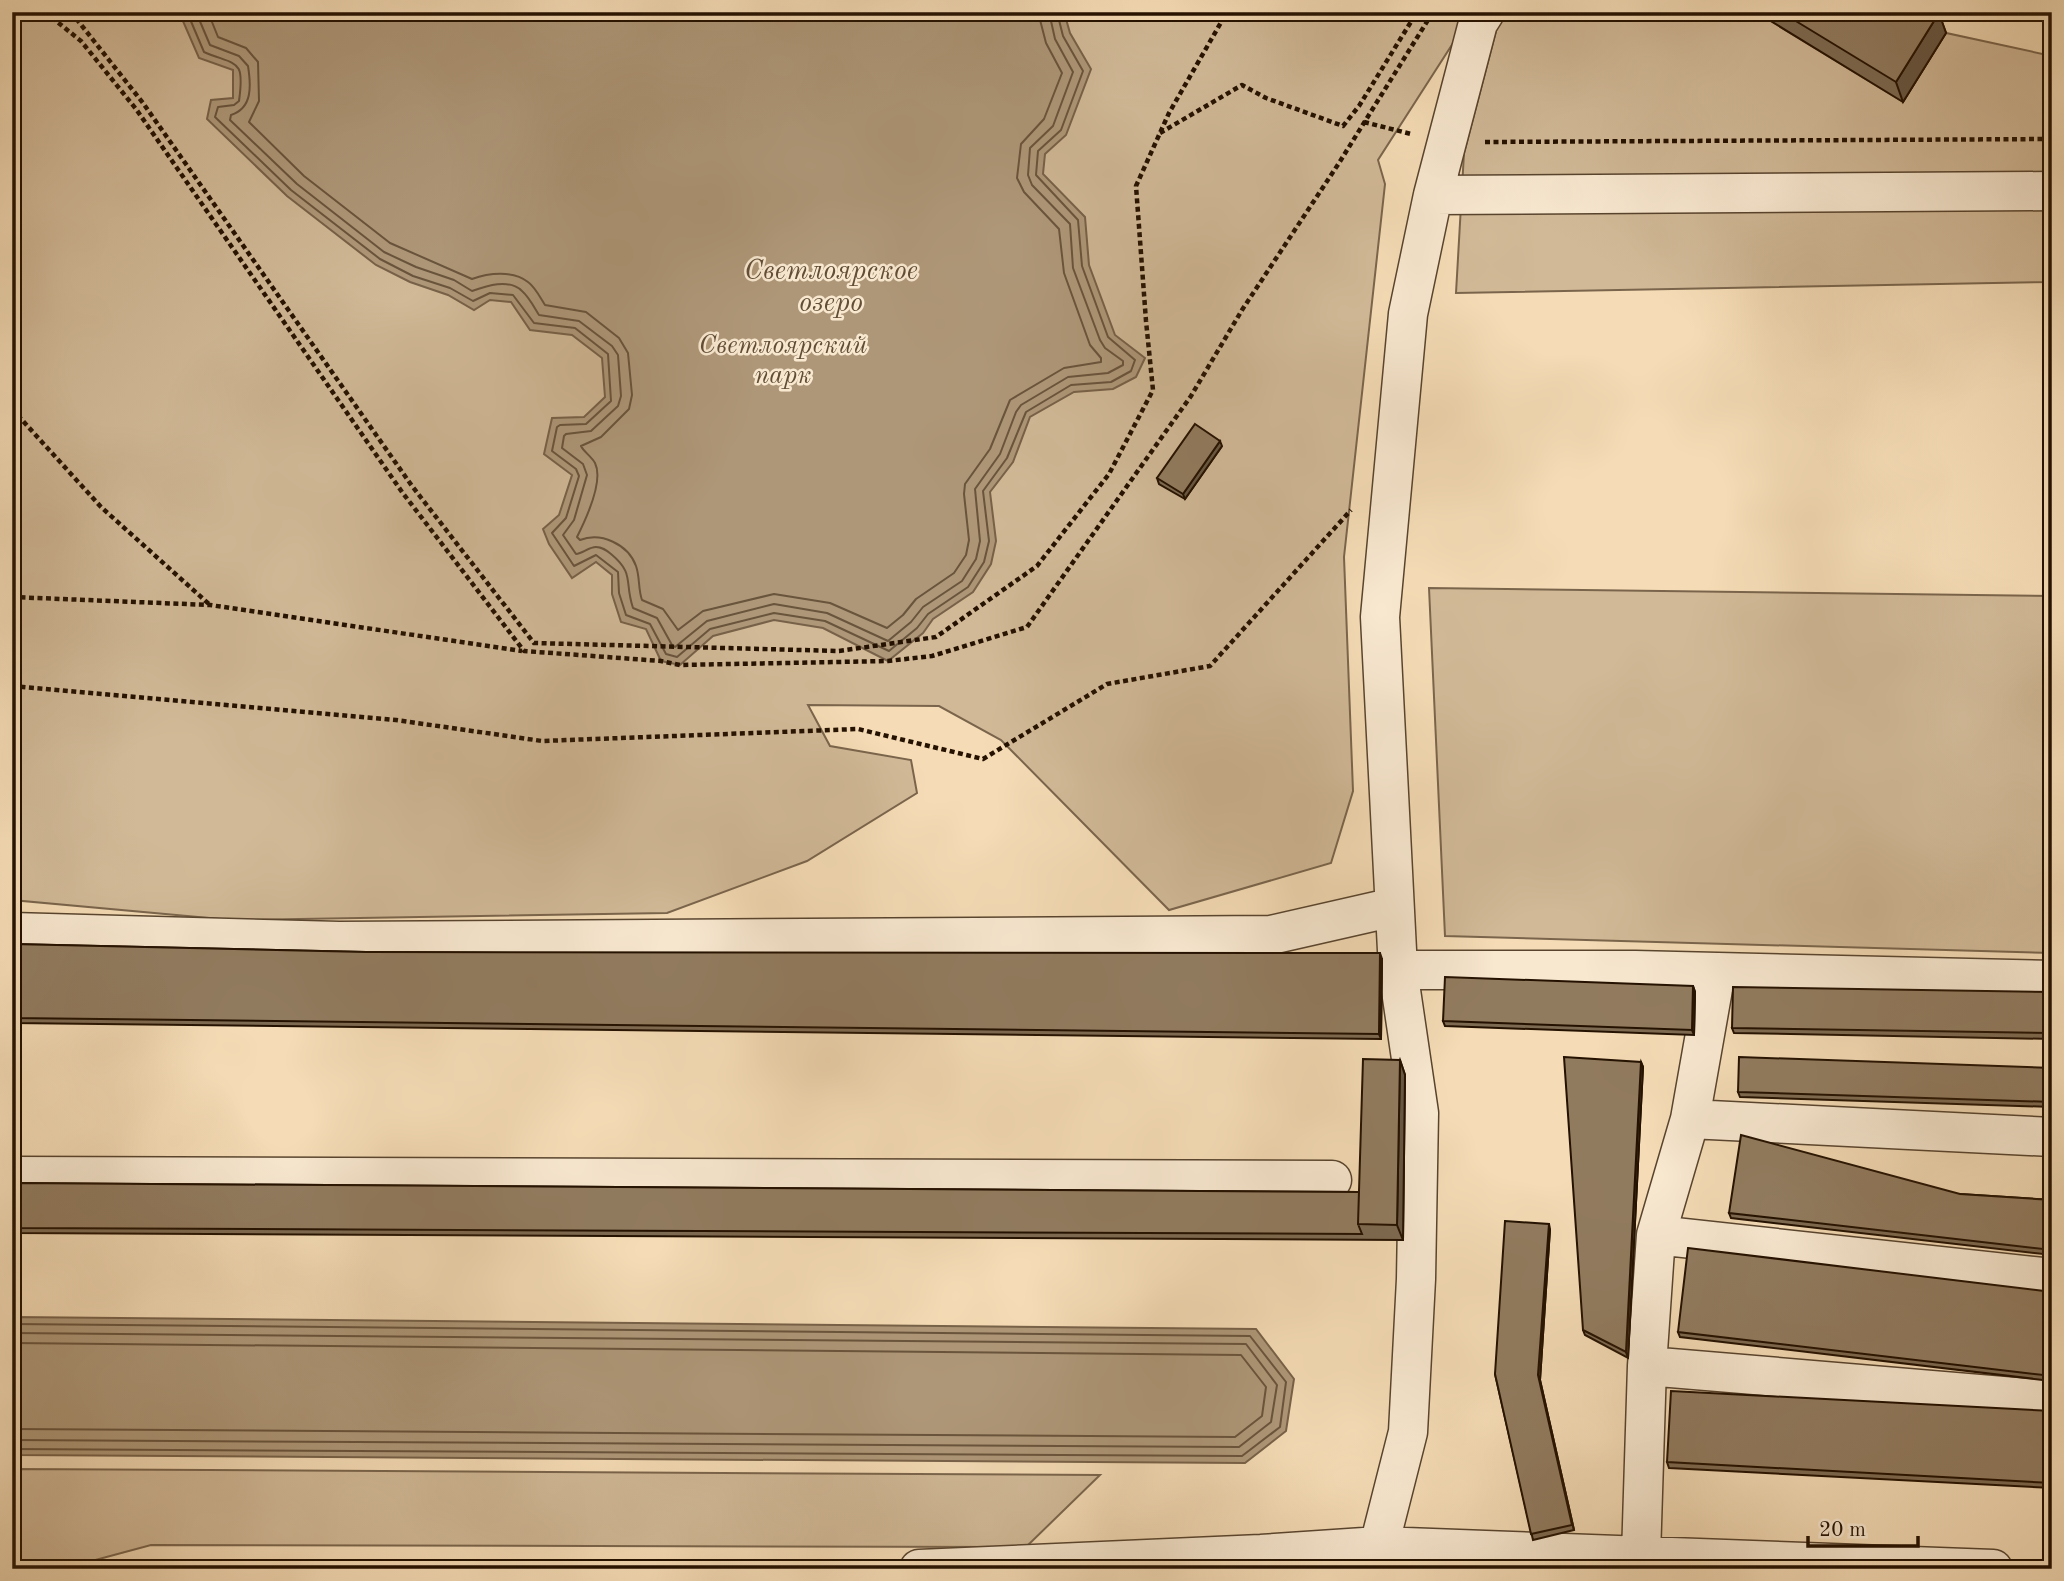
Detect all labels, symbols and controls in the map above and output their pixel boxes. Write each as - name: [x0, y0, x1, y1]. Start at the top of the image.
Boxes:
- water label: Светлоярское озеро: [744, 258, 918, 318]
- park label: Светлоярский парк: [699, 333, 868, 389]
- scale bar: [1808, 1504, 1919, 1548]
- text: 20 m: [1819, 1520, 1866, 1541]

